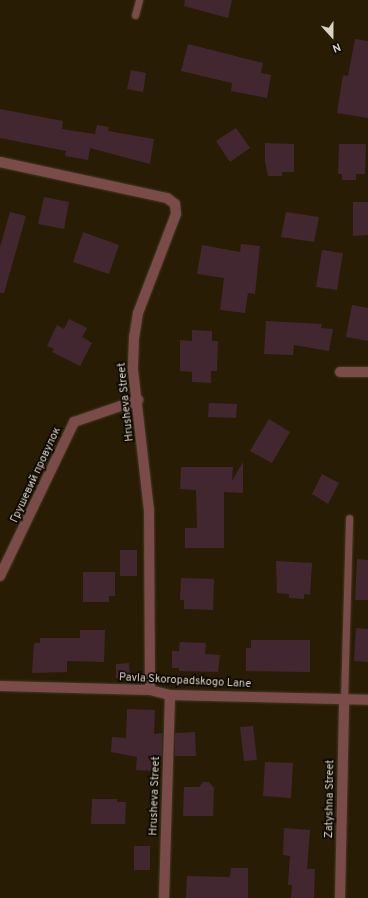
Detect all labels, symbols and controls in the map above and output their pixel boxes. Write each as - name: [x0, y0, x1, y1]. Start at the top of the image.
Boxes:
- north arrow: [312, 16, 352, 56]
- text: N: [330, 39, 342, 55]
- street label: Hrusheva Street: [115, 362, 137, 442]
- street label: Грушевий провулок: [8, 425, 64, 525]
- street label: Pavla Skoropadskogo Lane: [119, 671, 251, 691]
- street label: Hrusheva Street: [147, 756, 163, 836]
- street label: Zatyshna Street: [323, 760, 337, 838]

